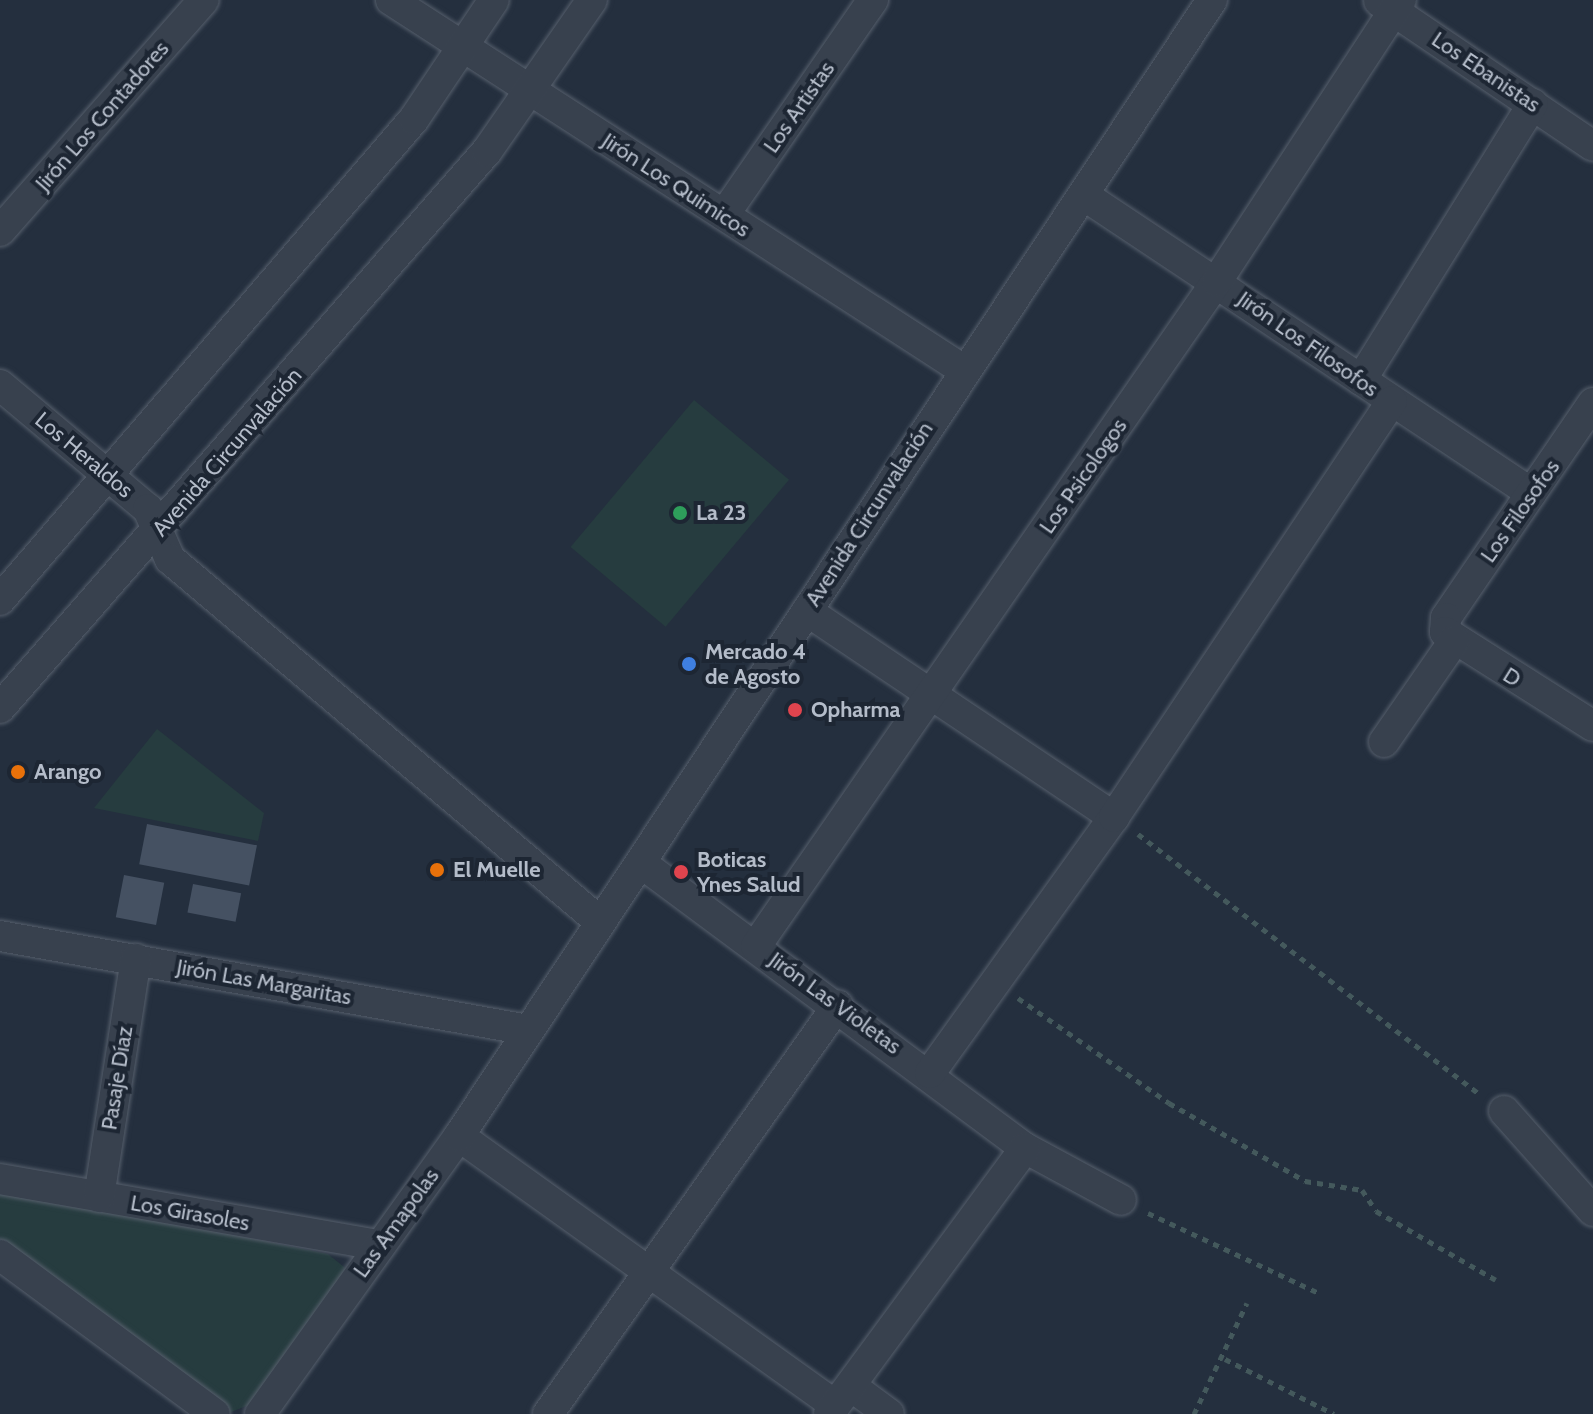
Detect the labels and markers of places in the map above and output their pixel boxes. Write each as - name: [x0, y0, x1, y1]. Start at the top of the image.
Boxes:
- place label: La 23: [696, 500, 746, 526]
- marker: La 23: [671, 504, 689, 522]
- place label: Mercado 4 de Agosto: [705, 638, 806, 690]
- marker: Mercado 4 de Agosto: [680, 655, 698, 673]
- place label: Opharma: [811, 697, 901, 723]
- marker: Opharma: [786, 701, 804, 719]
- place label: Arango: [34, 759, 101, 785]
- marker: Arango: [9, 763, 27, 781]
- place label: Boticas Ynes Salud: [697, 846, 801, 898]
- place label: El Muelle: [453, 857, 541, 883]
- marker: El Muelle: [428, 861, 446, 879]
- marker: Boticas Ynes Salud: [672, 863, 690, 881]

